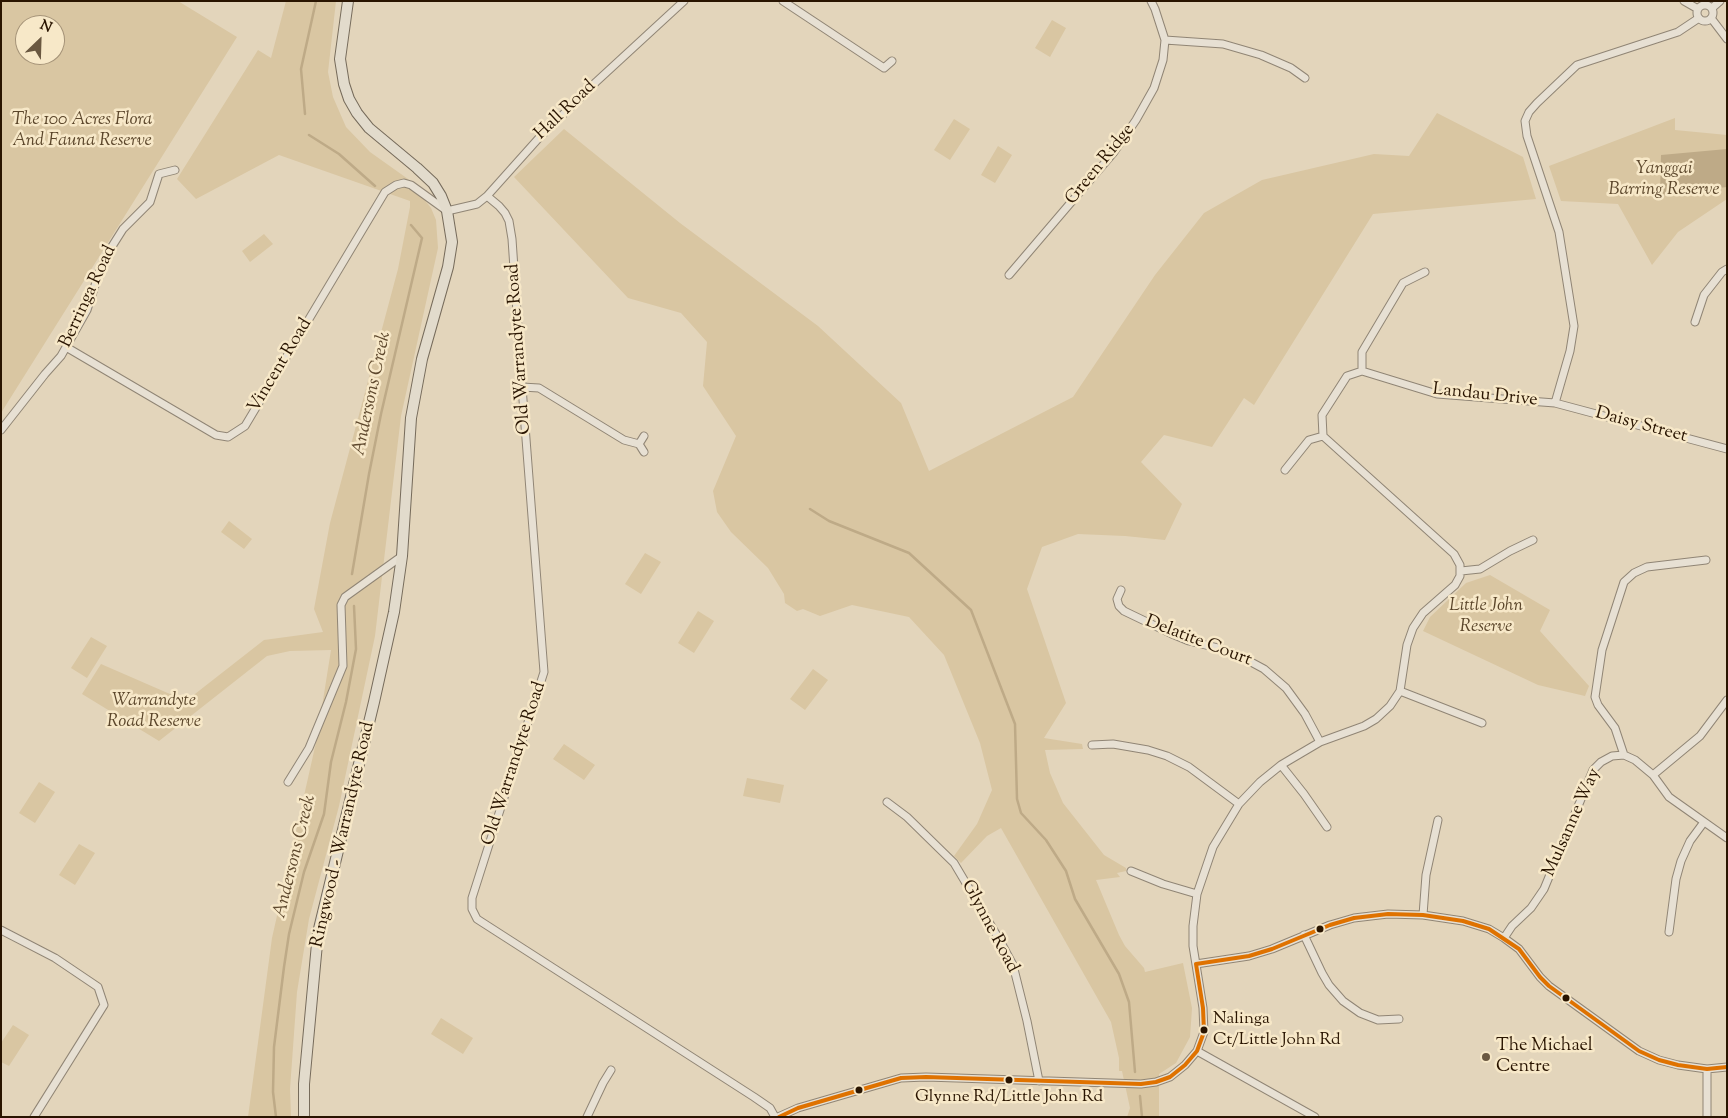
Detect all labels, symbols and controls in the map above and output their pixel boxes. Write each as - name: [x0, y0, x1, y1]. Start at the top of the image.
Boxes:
- north arrow: [15, 15, 65, 65]
- text: N: [37, 16, 55, 39]
- street label: Hall Road: [531, 77, 601, 145]
- park label: The 100 Acres Flora And Fauna Reserve: [12, 110, 152, 152]
- street label: Green Ridge: [1062, 120, 1140, 210]
- park label: Yanggai Barring Reserve: [1608, 159, 1720, 202]
- street label: Berringa Road: [56, 243, 122, 351]
- street label: Old Warrandyte Road: [503, 263, 537, 435]
- street label: Vincent Road: [244, 315, 318, 417]
- water label: Andersons Creek: [349, 330, 397, 458]
- street label: Landau Drive: [1431, 380, 1539, 412]
- street label: Daisy Street: [1593, 403, 1689, 449]
- park label: Little John Reserve: [1449, 596, 1523, 638]
- street label: Delatite Court: [1142, 612, 1254, 672]
- street label: Old Warrandyte Road: [478, 679, 552, 849]
- park label: Warrandyte Road Reserve: [107, 691, 201, 734]
- street label: Ringwood - Warrandyte Road: [308, 720, 380, 950]
- street label: Mulsanne Way: [1539, 765, 1607, 881]
- water label: Andersons Creek: [270, 793, 322, 921]
- street label: Glynne Road: [955, 877, 1023, 977]
- unlabelled marker: [1315, 924, 1325, 934]
- unlabelled marker: [1561, 993, 1571, 1003]
- place label: Nalinga Ct/Little John Rd: [1213, 1010, 1341, 1050]
- marker: Nalinga Ct/Little John Rd: [1199, 1025, 1209, 1035]
- place label: The Michael Centre: [1496, 1036, 1593, 1078]
- marker: The Michael Centre: [1480, 1051, 1492, 1063]
- marker: Glynne Rd/Little John Rd: [1004, 1075, 1014, 1085]
- unlabelled marker: [854, 1085, 864, 1095]
- place label: Glynne Rd/Little John Rd: [915, 1088, 1103, 1108]

